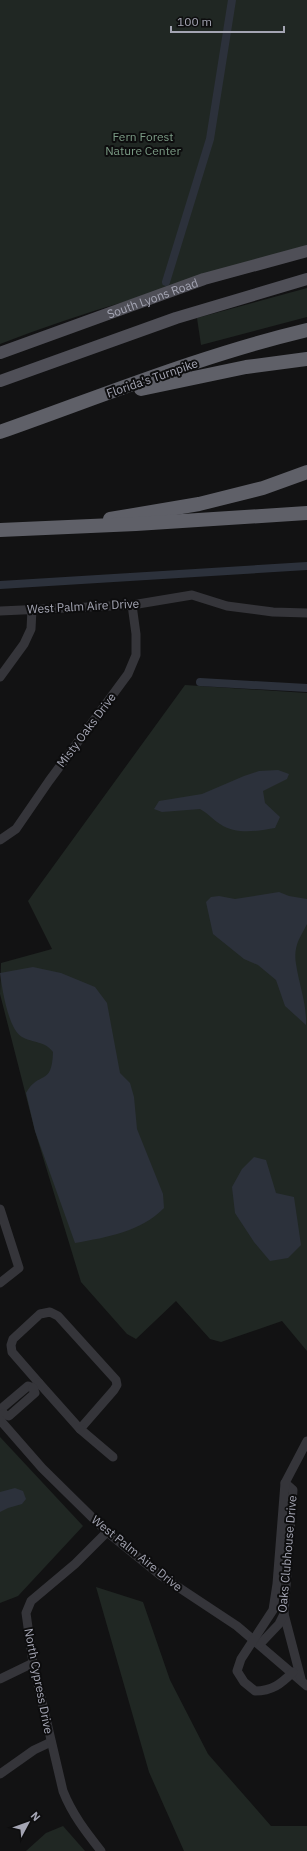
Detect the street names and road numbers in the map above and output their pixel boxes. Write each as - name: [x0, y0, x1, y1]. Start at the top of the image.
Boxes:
- street label: South Lyons Road: [105, 274, 200, 321]
- street label: Florida's Turnpike: [104, 355, 200, 401]
- street label: West Palm Aire Drive: [27, 596, 140, 616]
- street label: Misty Oaks Drive: [53, 690, 119, 770]
- street label: Oaks Clubhouse Drive: [274, 1494, 300, 1613]
- street label: West Palm Aire Drive: [89, 1512, 186, 1594]
- street label: North Cypress Drive: [21, 1627, 57, 1735]

